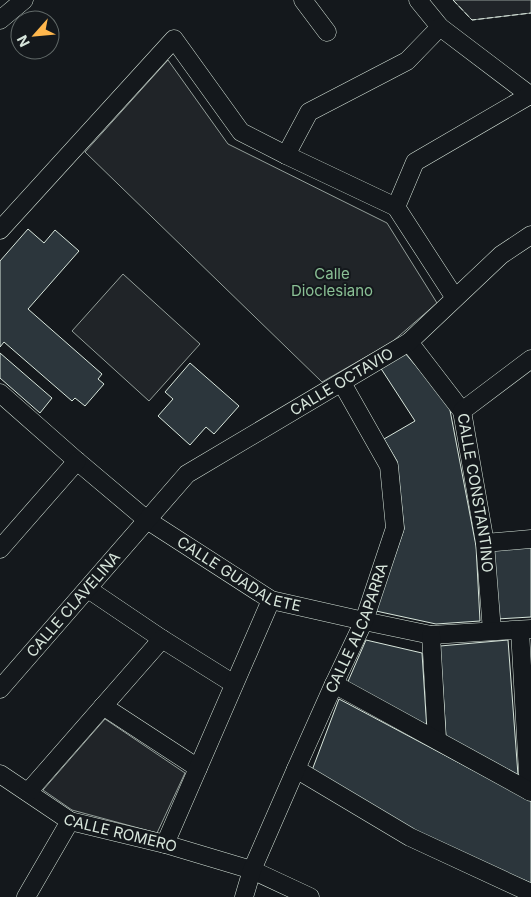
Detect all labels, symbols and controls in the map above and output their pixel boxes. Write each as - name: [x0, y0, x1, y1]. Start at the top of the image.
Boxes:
- north arrow: [10, 10, 60, 60]
- text: N: [13, 33, 33, 50]
- park label: Calle Dioclesiano: [291, 264, 373, 300]
- street label: CALLE OCTAVIO: [286, 343, 397, 420]
- street label: CALLE CONSTANTINO: [454, 412, 497, 573]
- street label: CALLE GUADALETE: [174, 532, 303, 615]
- street label: CALLE CLAVELINA: [22, 548, 124, 661]
- street label: CALLE ALCAPARRA: [321, 561, 392, 696]
- street label: CALLE ROMERO: [60, 809, 179, 856]

